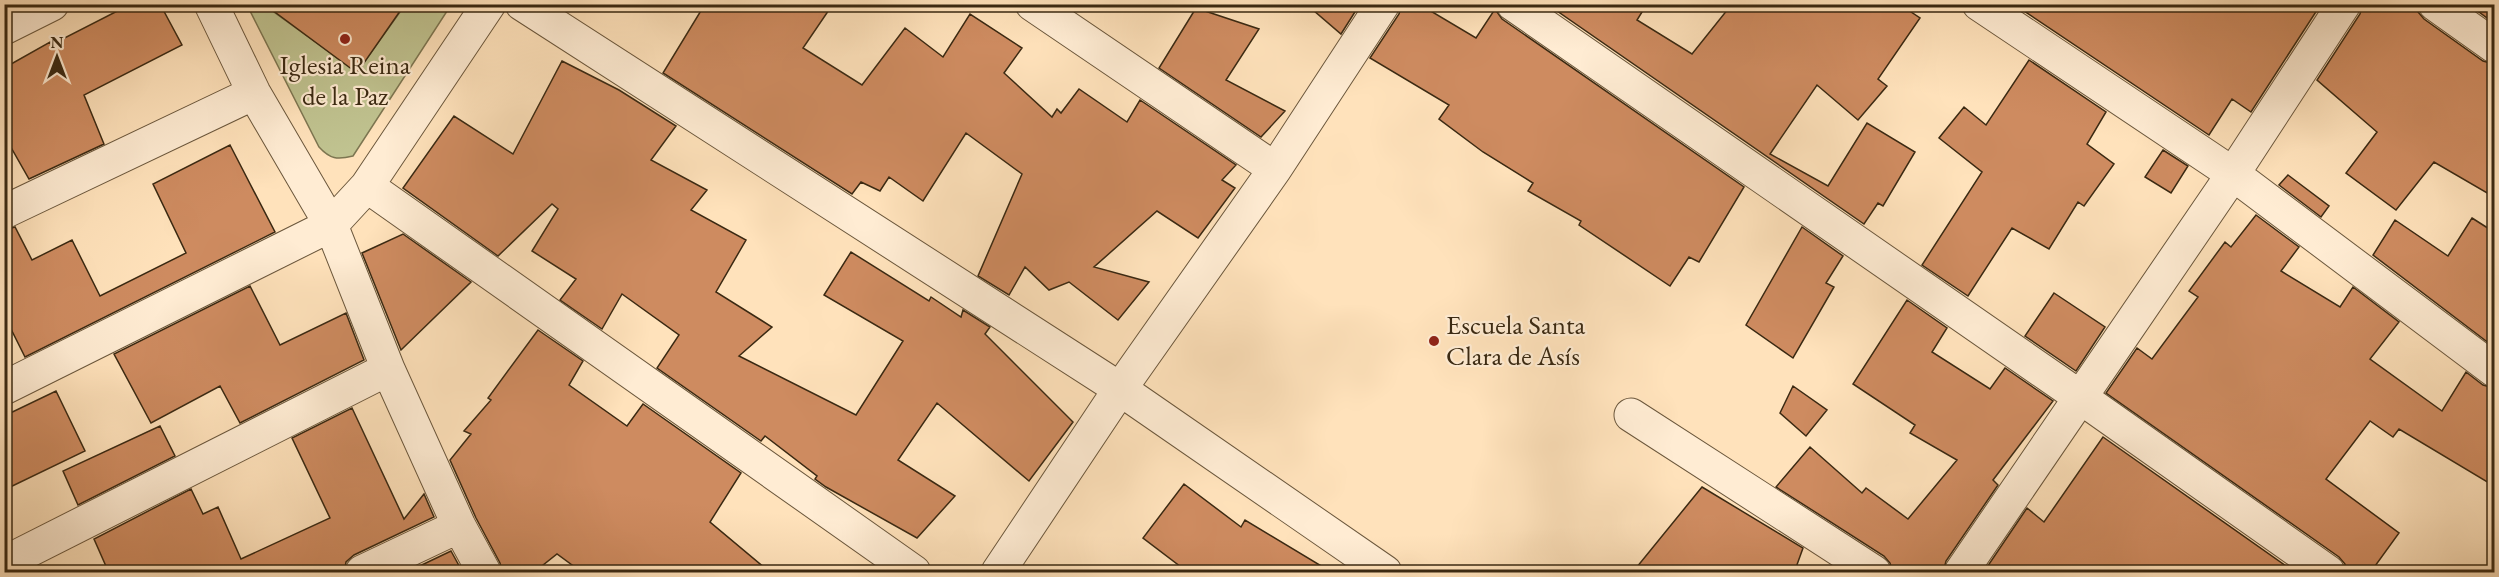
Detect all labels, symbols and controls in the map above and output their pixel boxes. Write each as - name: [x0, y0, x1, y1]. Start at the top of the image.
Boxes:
- north arrow: [27, 27, 87, 87]
- text: N: [51, 32, 64, 53]
- marker: Iglesia Reina de la Paz: [338, 32, 352, 46]
- place label: Iglesia Reina de la Paz: [280, 47, 411, 113]
- place label: Escuela Santa Clara de Asís: [1446, 307, 1585, 373]
- marker: Escuela Santa Clara de Asís: [1427, 334, 1441, 348]

